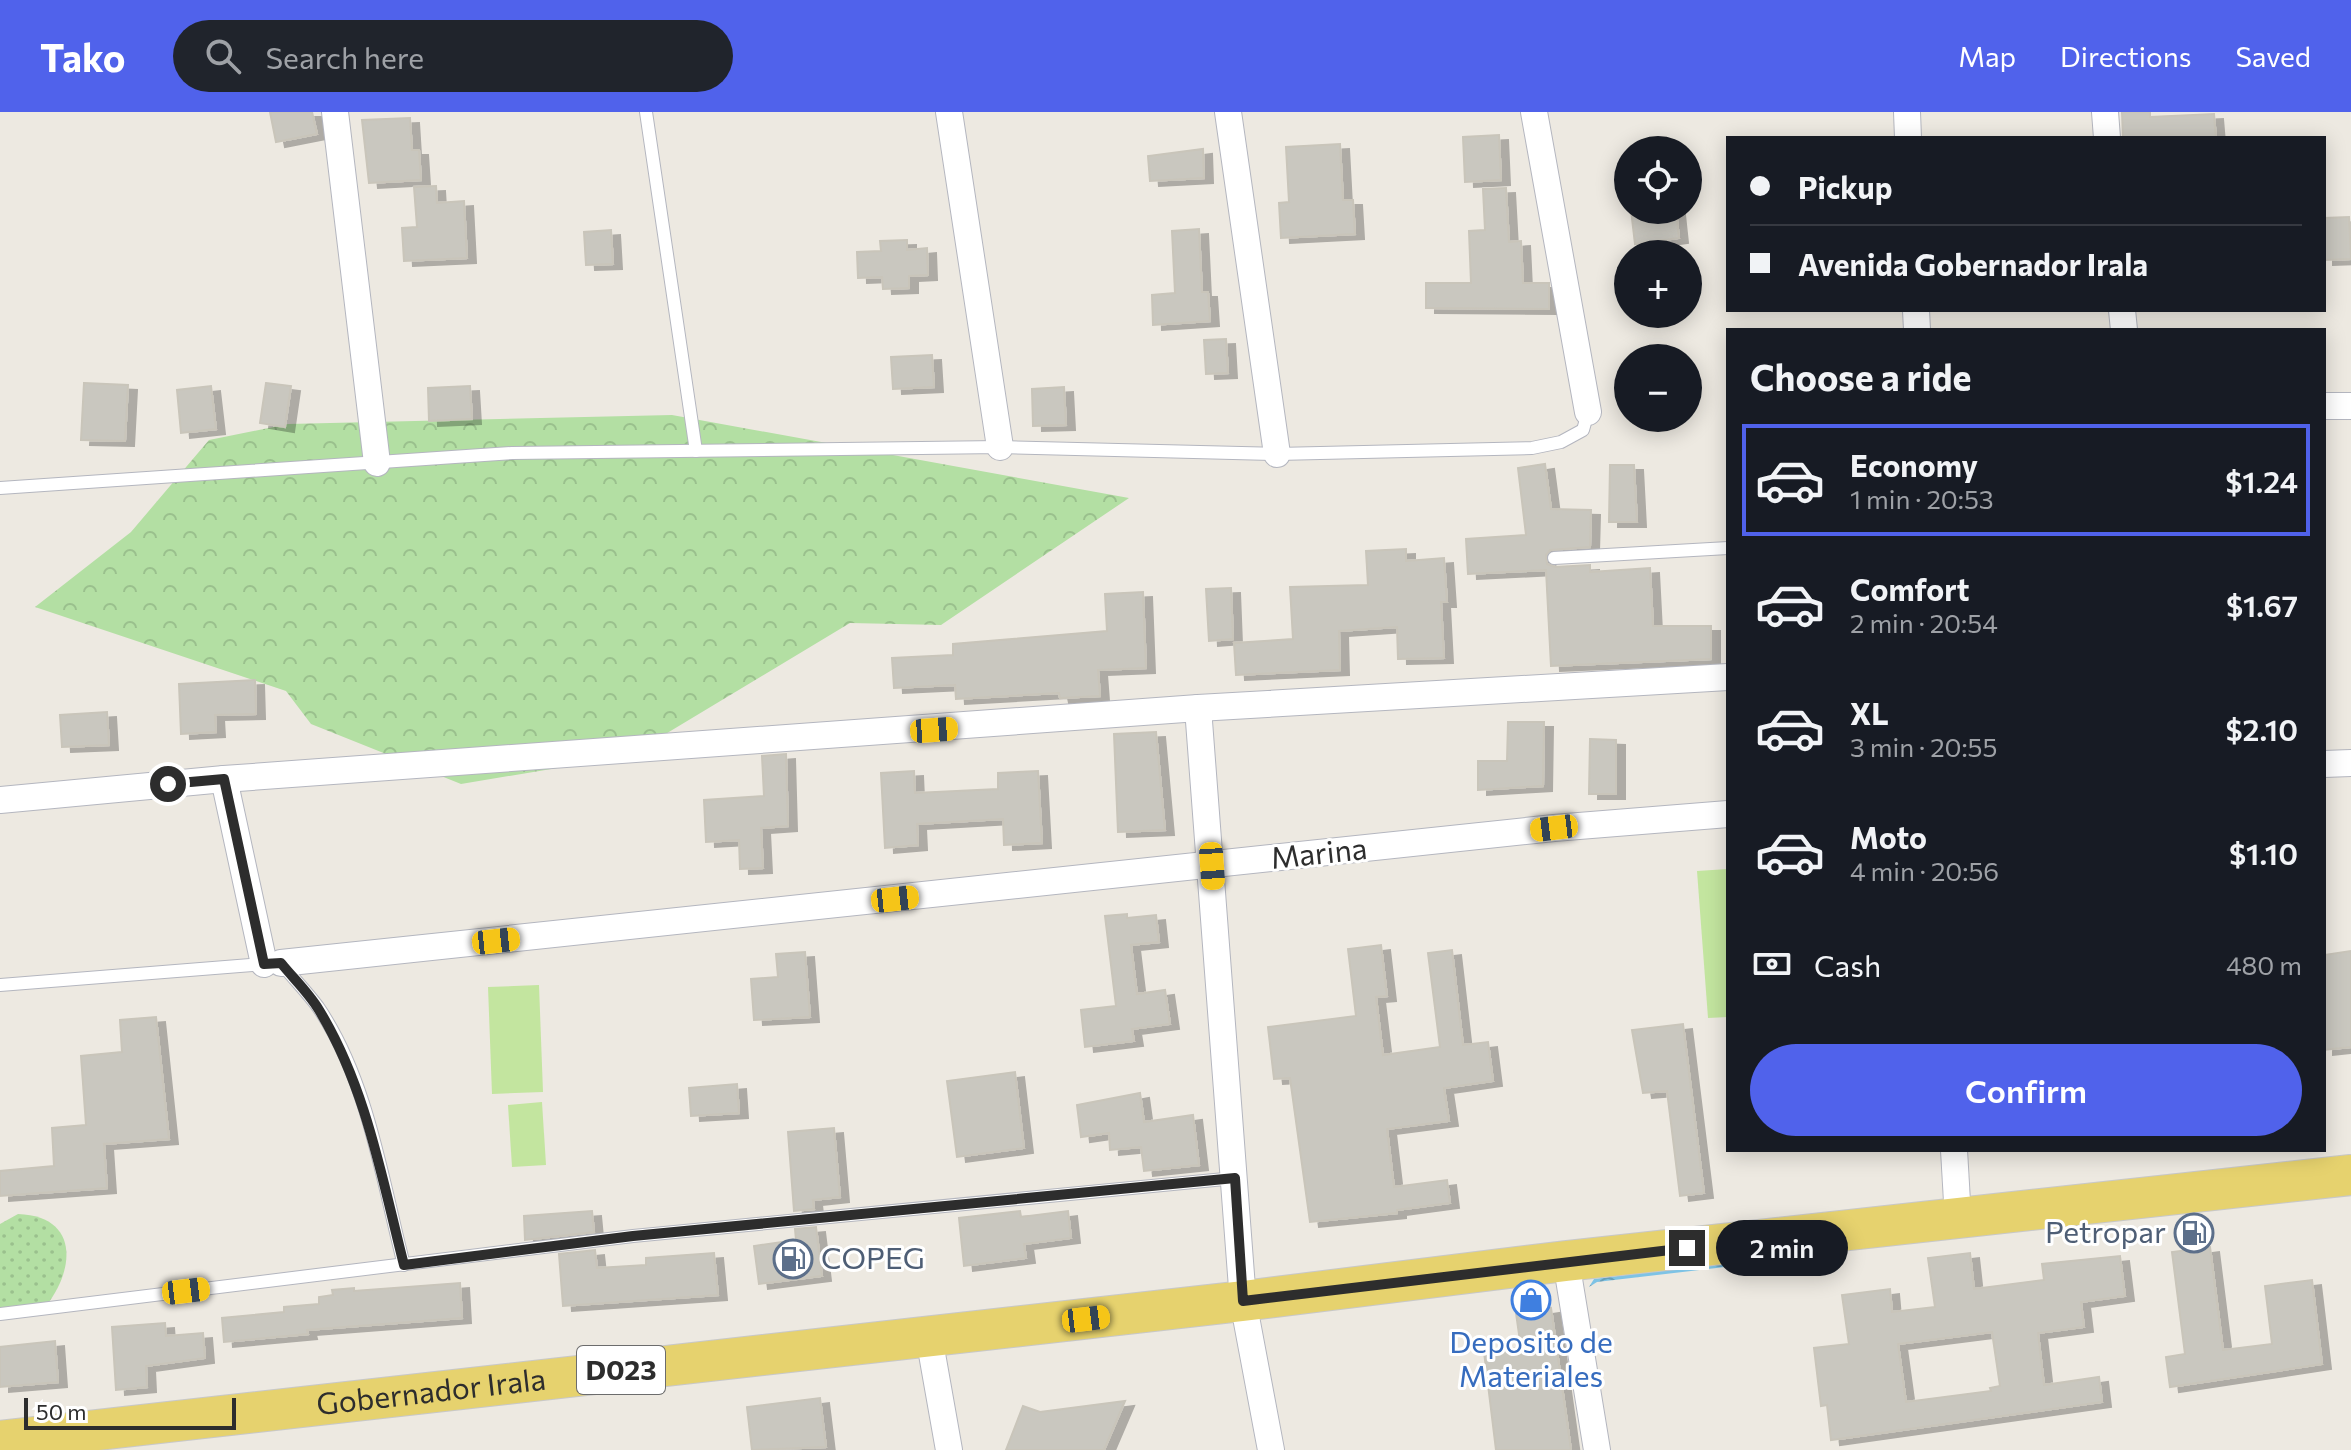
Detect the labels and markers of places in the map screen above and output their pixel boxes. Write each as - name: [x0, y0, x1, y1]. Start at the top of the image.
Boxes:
- place label: Petropar: [2045, 1212, 2166, 1249]
- fuel station icon: Petropar: [2173, 1212, 2215, 1254]
- fuel station icon: COPEG: [772, 1238, 814, 1280]
- place label: COPEG: [821, 1238, 925, 1275]
- shop icon: Deposito de Materiales: [1510, 1279, 1552, 1321]
- place label: Deposito de Materiales: [1449, 1322, 1613, 1393]

